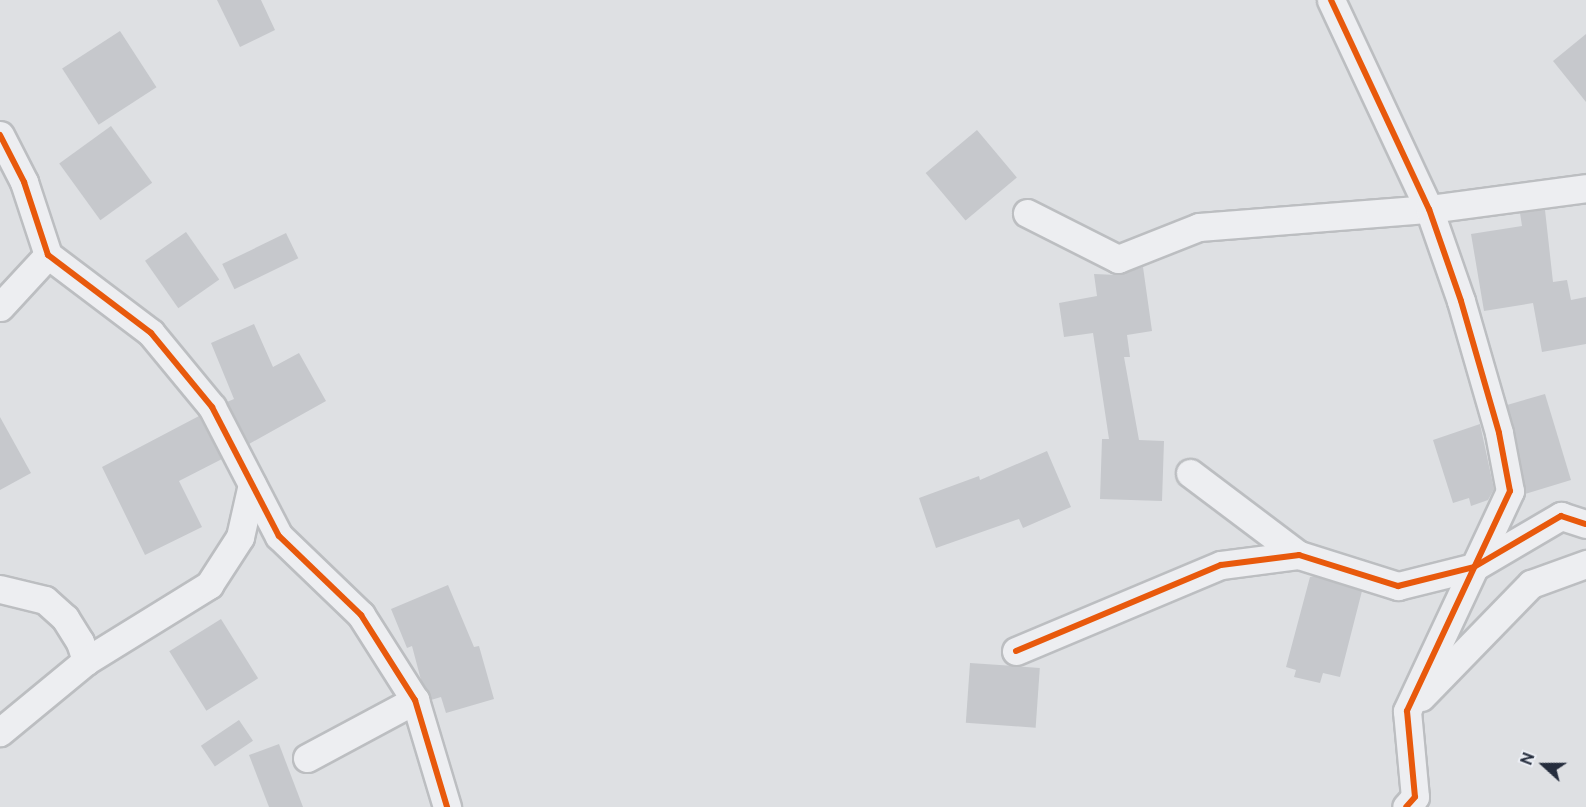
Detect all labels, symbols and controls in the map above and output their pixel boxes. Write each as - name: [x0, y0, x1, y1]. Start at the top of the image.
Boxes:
- north arrow: [1514, 735, 1574, 795]
- text: N: [1517, 750, 1538, 767]

